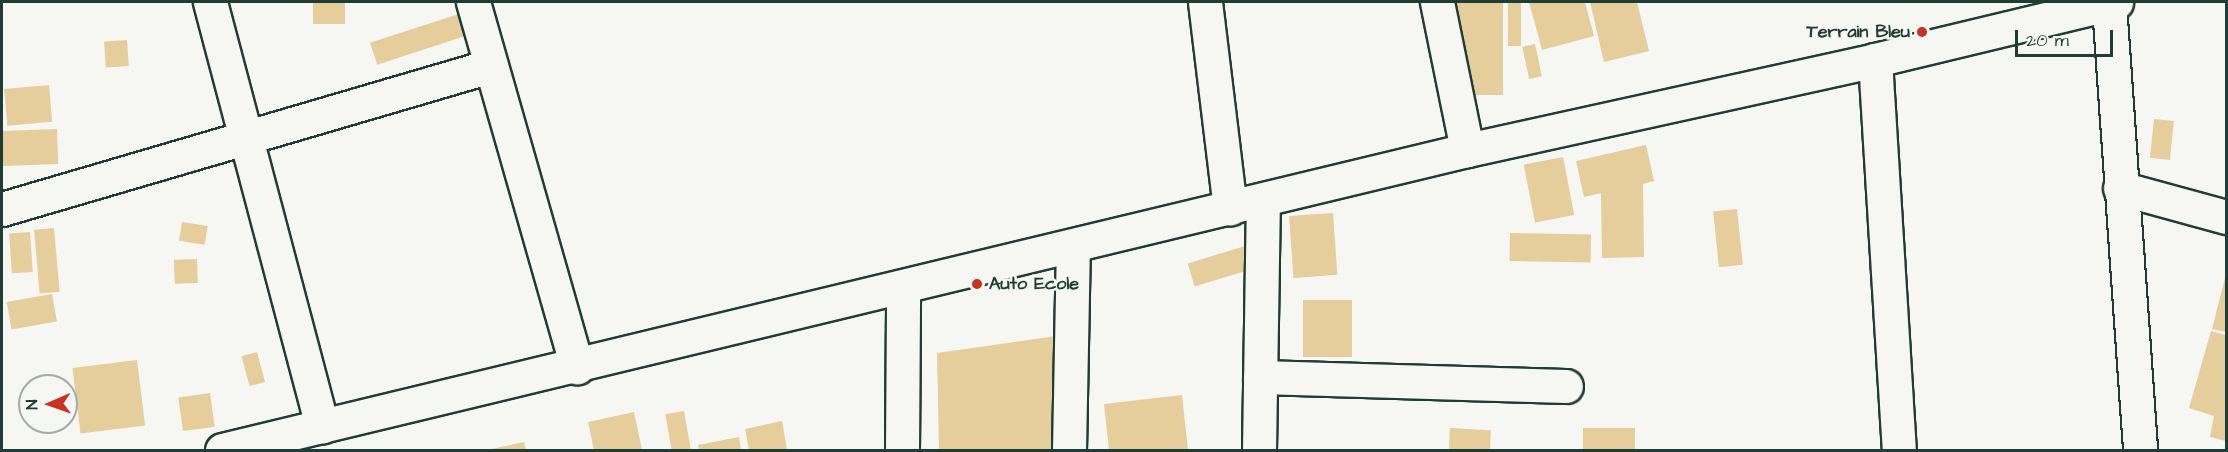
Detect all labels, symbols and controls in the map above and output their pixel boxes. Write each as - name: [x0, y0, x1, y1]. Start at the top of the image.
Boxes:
- scale bar: [2018, 18, 2116, 56]
- place label: Terrain Bleu: [1807, 21, 1910, 43]
- marker: Terrain Bleu: [1915, 25, 1929, 39]
- text: 20 m: [2026, 28, 2069, 53]
- place label: Auto Ecole: [989, 273, 1079, 295]
- marker: Auto Ecole: [970, 277, 984, 291]
- north arrow: [18, 374, 78, 434]
- text: N: [21, 399, 43, 410]

